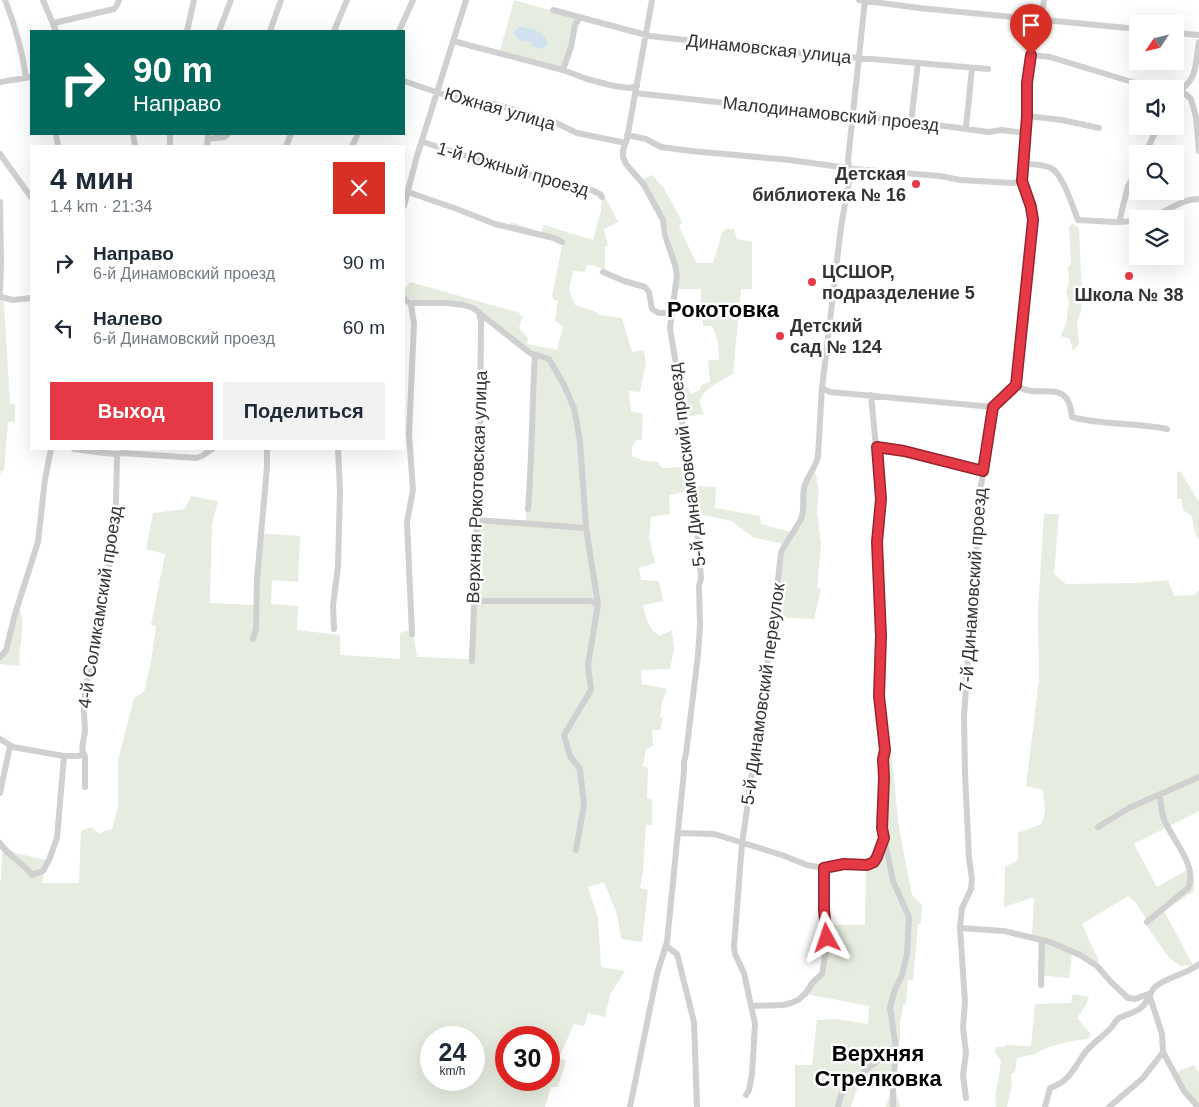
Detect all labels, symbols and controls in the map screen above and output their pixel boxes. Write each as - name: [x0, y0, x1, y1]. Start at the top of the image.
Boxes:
- pin: [1010, 4, 1052, 55]
- icon: arrive: [1017, 11, 1045, 39]
- north arrow: [1129, 15, 1184, 70]
- map controls: [1129, 15, 1184, 265]
- street label: Динамовская улица: [686, 30, 853, 68]
- icon: right: [50, 50, 115, 115]
- text: 90 m: [133, 50, 213, 89]
- button: sound: [1129, 80, 1184, 135]
- street label: Южная улица: [442, 84, 559, 135]
- text: Направо: [133, 91, 221, 116]
- street label: Малодинамовский проезд: [722, 93, 941, 135]
- street label: 1-й Южный проезд: [435, 138, 592, 200]
- button: search: [1129, 145, 1184, 200]
- text: 4 мин: [50, 162, 134, 195]
- button: close: [333, 162, 385, 214]
- place label: Детская библиотека № 16: [752, 164, 906, 205]
- marker: Детская библиотека № 16: [910, 178, 922, 190]
- text: 1.4 km · 21:34: [50, 198, 152, 215]
- button: layers: [1129, 210, 1184, 265]
- text: Направо: [93, 243, 174, 264]
- icon: right: [50, 249, 78, 277]
- text: 90 m: [343, 252, 385, 273]
- place label: ЦСШОР, подразделение 5: [822, 262, 975, 303]
- text: 6-й Динамовский проезд: [93, 265, 275, 282]
- marker: Школа № 38: [1123, 270, 1135, 282]
- marker: ЦСШОР, подразделение 5: [806, 276, 818, 288]
- place label: Школа № 38: [1075, 285, 1183, 305]
- district label: Рокотовка: [667, 297, 780, 322]
- text: Налево: [93, 308, 163, 329]
- icon: left: [50, 314, 78, 342]
- place label: Детский сад № 124: [790, 316, 882, 357]
- text: 60 m: [343, 317, 385, 338]
- text: 6-й Динамовский проезд: [93, 330, 275, 347]
- marker: Детский сад № 124: [774, 330, 786, 342]
- street label: 5-й Динамовский проезд: [665, 362, 709, 568]
- street label: Верхняя Рокотовская улица: [463, 369, 491, 604]
- button: Выход: [50, 382, 213, 440]
- button: Поделиться: [223, 382, 385, 440]
- street label: 7-й Динамовский проезд: [956, 487, 990, 693]
- street label: 4-й Соликамский проезд: [74, 504, 126, 710]
- street label: 5-й Динамовский переулок: [738, 582, 788, 806]
- position arrow: [800, 911, 852, 963]
- speed limit sign: 30: [495, 1026, 560, 1091]
- text: 24: [439, 1038, 466, 1066]
- district label: Верхняя Стрелковка: [814, 1041, 942, 1091]
- text: km/h: [439, 1064, 466, 1078]

